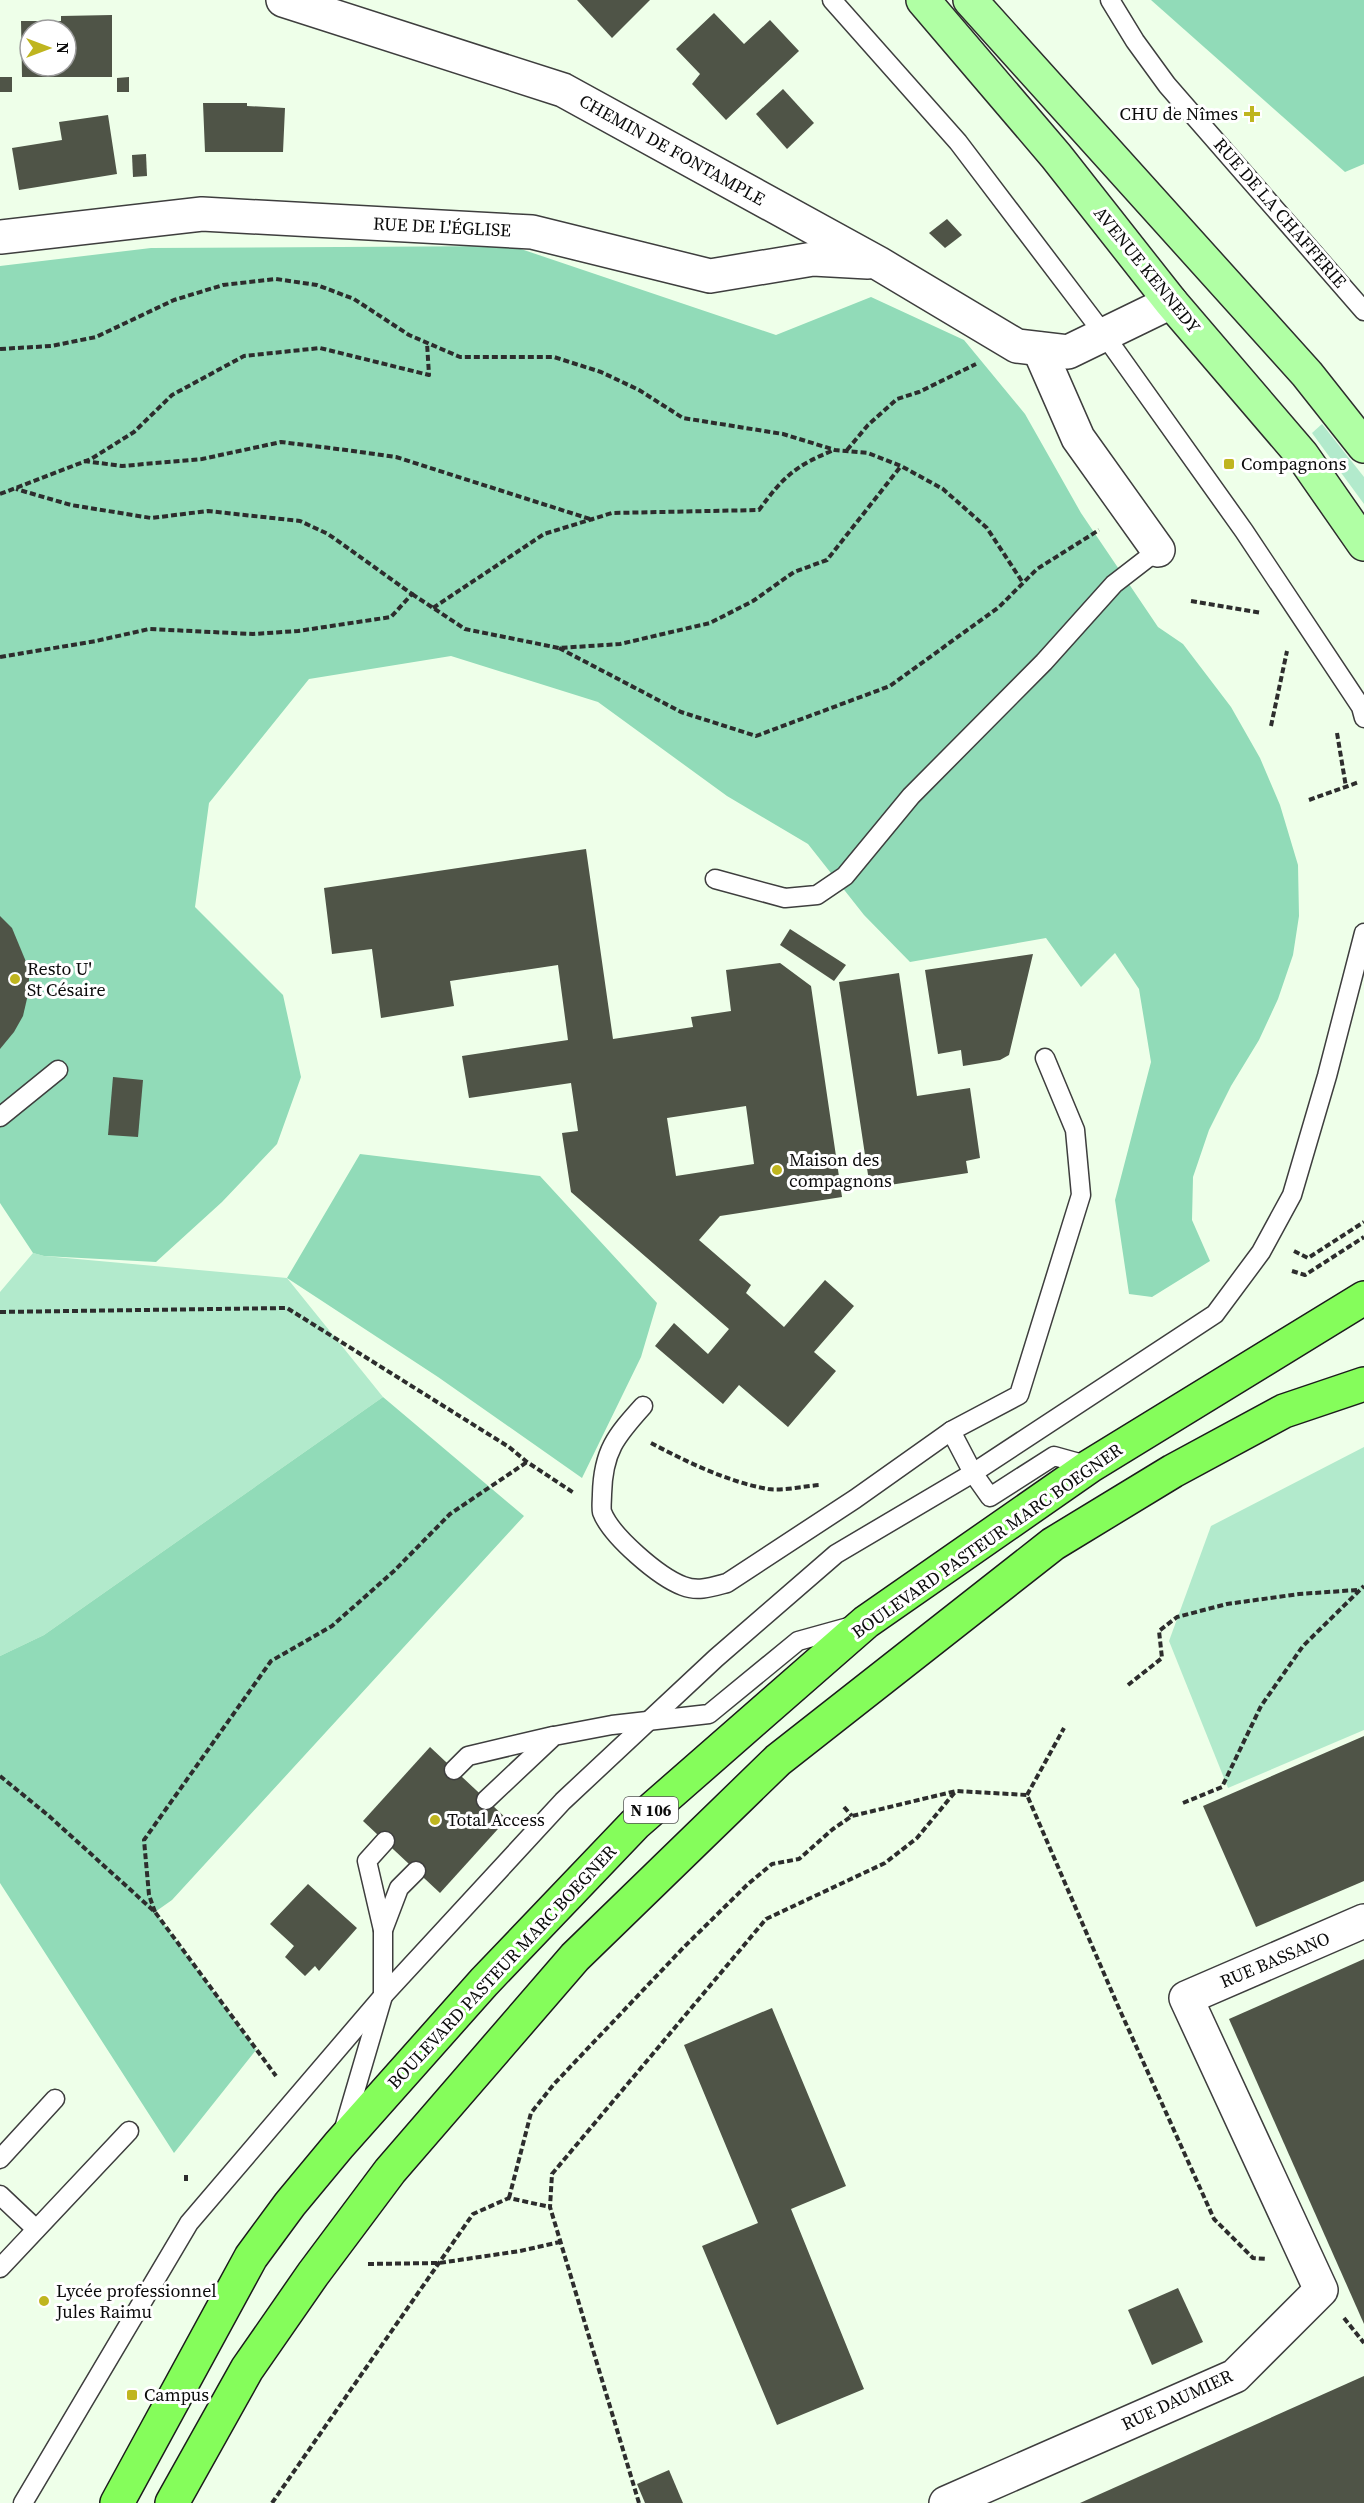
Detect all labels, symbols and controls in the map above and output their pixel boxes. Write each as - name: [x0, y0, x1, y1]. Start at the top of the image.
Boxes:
- north arrow: [18, 18, 78, 78]
- text: N: [52, 42, 74, 54]
- street label: CHEMIN DE FONTAMPLE: [575, 88, 770, 211]
- place label: CHU de Nîmes: [1120, 101, 1238, 126]
- marker: CHU de Nîmes: [1243, 105, 1261, 123]
- street label: RUE DE LA CHAFFERIE: [1208, 132, 1353, 293]
- street label: AVENUE KENNEDY: [1088, 201, 1207, 339]
- street label: RUE DE L'ÉGLISE: [372, 210, 512, 243]
- place label: Compagnons: [1241, 451, 1347, 476]
- marker: Compagnons: [1222, 457, 1236, 471]
- place label: Resto U' St Césaire: [27, 956, 106, 1002]
- marker: Resto U' St Césaire: [8, 972, 22, 986]
- place label: Maison des compagnons: [789, 1147, 892, 1193]
- marker: Maison des compagnons: [770, 1163, 784, 1177]
- street label: BOULEVARD PASTEUR MARC BOEGNER: [846, 1437, 1127, 1644]
- road number: N 106: [624, 1797, 678, 1823]
- place label: Total Access: [447, 1807, 545, 1832]
- marker: Total Access: [428, 1813, 442, 1827]
- street label: BOULEVARD PASTEUR MARC BOEGNER: [382, 1839, 622, 2094]
- street label: RUE BASSANO: [1216, 1925, 1334, 1994]
- place label: Lycée professionnel Jules Raimu: [55, 2278, 217, 2324]
- marker: Lycée professionnel Jules Raimu: [37, 2294, 51, 2308]
- street label: RUE DAUMIER: [1117, 2363, 1237, 2436]
- place label: Campus: [144, 2382, 209, 2407]
- marker: Campus: [125, 2388, 139, 2402]

